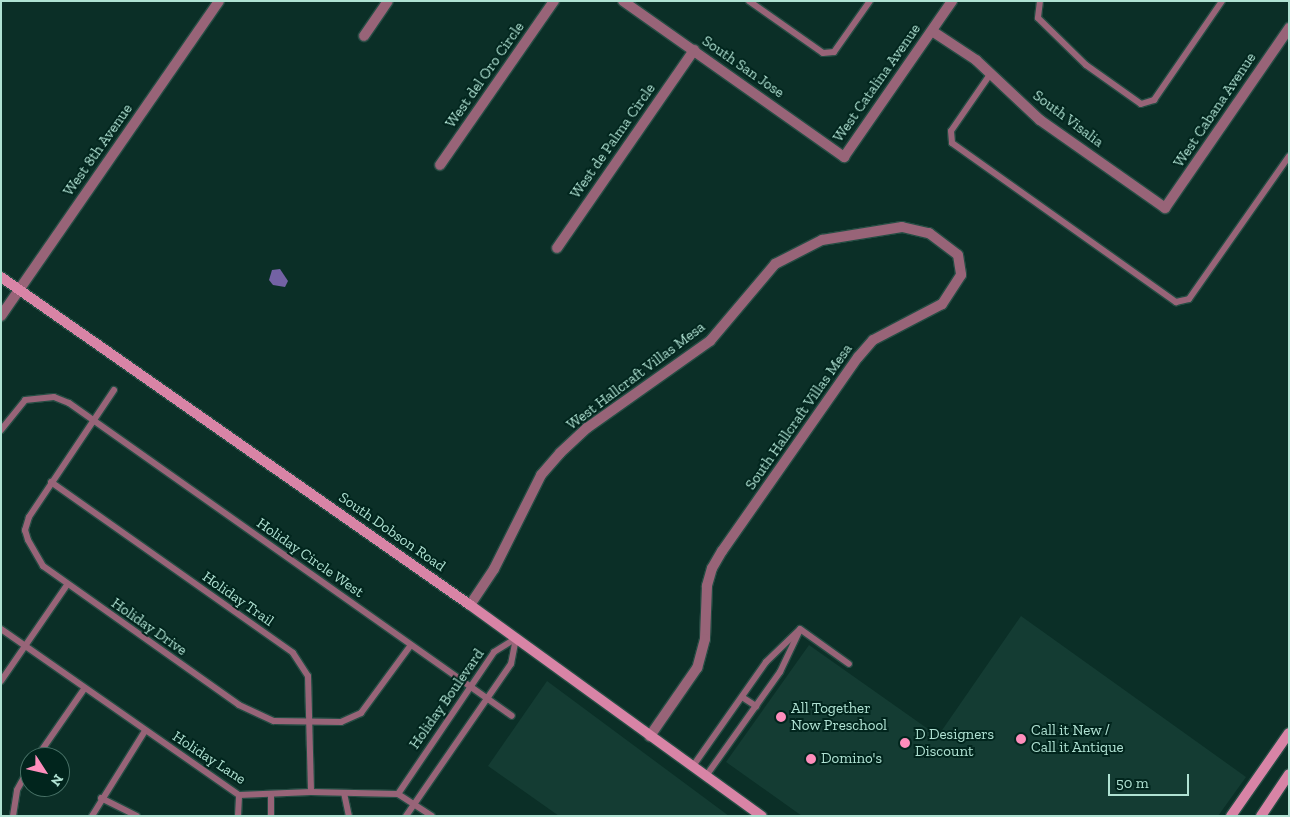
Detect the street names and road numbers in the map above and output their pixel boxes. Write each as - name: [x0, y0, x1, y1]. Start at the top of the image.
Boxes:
- street label: West del Oro Circle: [442, 19, 528, 131]
- street label: West Catalina Avenue: [829, 20, 925, 146]
- street label: South San Jose: [698, 32, 788, 102]
- street label: West Cabana Avenue: [1170, 49, 1260, 171]
- street label: West de Palma Circle: [567, 80, 659, 202]
- street label: South Visalia: [1029, 86, 1107, 152]
- street label: West 8th Avenue: [59, 100, 137, 200]
- street label: West Hallcraft Villas Mesa: [563, 318, 709, 434]
- street label: South Hallcraft Villas Mesa: [742, 340, 856, 494]
- street label: South Dobson Road: [335, 488, 449, 576]
- street label: Holiday Circle West: [253, 514, 367, 602]
- street label: Holiday Trail: [198, 568, 278, 630]
- street label: Holiday Drive: [108, 594, 190, 660]
- street label: Holiday Boulevard: [406, 645, 488, 753]
- street label: Holiday Lane: [169, 728, 249, 788]

